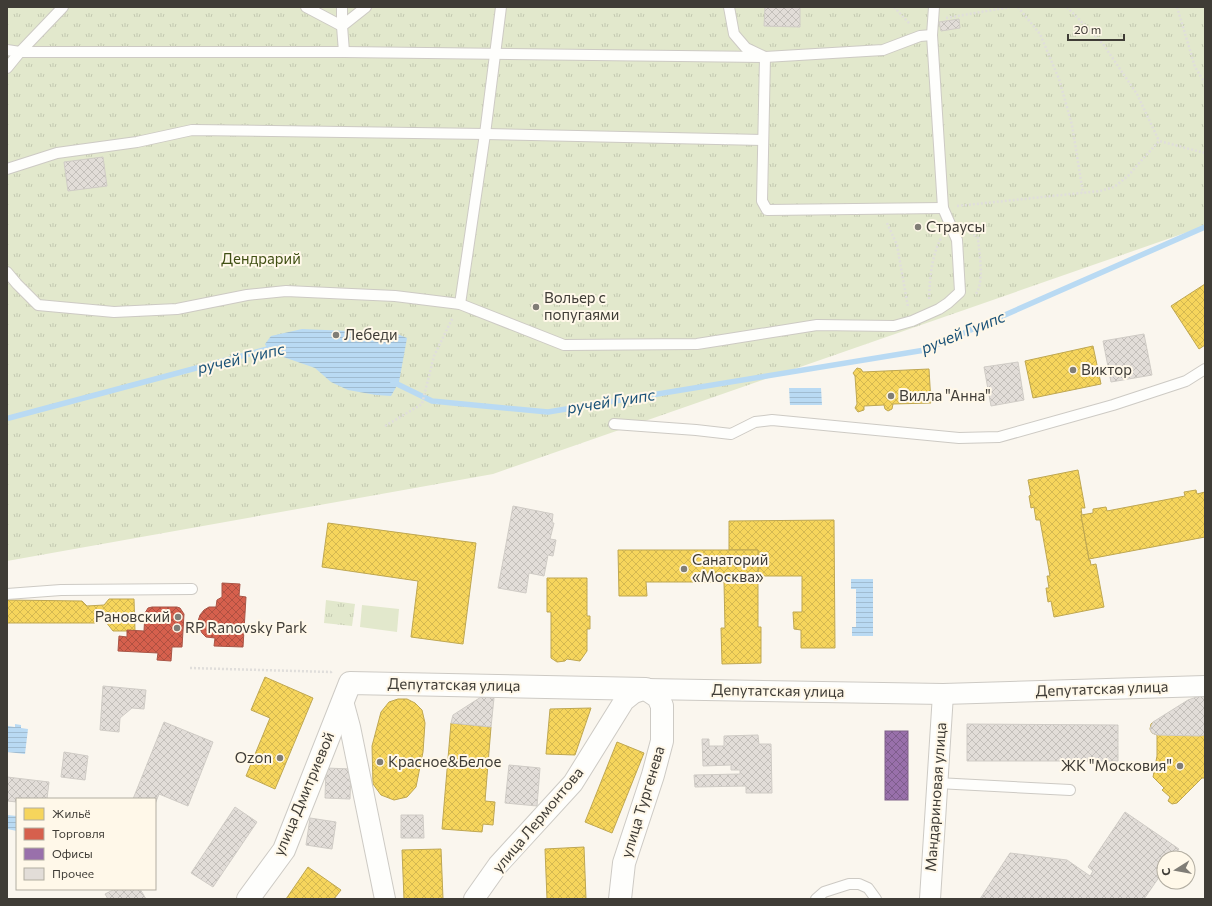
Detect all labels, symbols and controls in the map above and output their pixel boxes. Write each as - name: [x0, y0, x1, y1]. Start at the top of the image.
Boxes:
- scale bar: [1068, 16, 1124, 42]
- text: 20 m: [1074, 22, 1101, 36]
- place label: Страусы: [926, 217, 985, 235]
- marker: Страусы: [913, 222, 923, 232]
- park label: Дендрарий: [221, 249, 301, 267]
- place label: Вольер с попугаями: [544, 288, 619, 323]
- marker: Вольер с попугаями: [531, 302, 541, 312]
- water label: ручей Гуипс: [917, 306, 1008, 357]
- place label: Лебеди: [344, 325, 398, 343]
- marker: Лебеди: [331, 330, 341, 340]
- water label: ручей Гуипс: [195, 338, 286, 377]
- place label: Виктор: [1081, 360, 1132, 378]
- marker: Виктор: [1068, 365, 1078, 375]
- water label: ручей Гуипс: [565, 384, 656, 417]
- place label: Вилла "Анна": [899, 386, 991, 404]
- marker: Вилла "Анна": [886, 391, 896, 401]
- place label: Санаторий «Москва»: [692, 550, 768, 585]
- marker: Санаторий «Москва»: [679, 564, 689, 574]
- place label: Рановский: [95, 607, 170, 625]
- marker: Рановский: [173, 612, 183, 622]
- place label: RP Ranovsky Park: [185, 618, 307, 636]
- marker: RP Ranovsky Park: [172, 623, 182, 633]
- street label: Депутатская улица: [387, 674, 521, 694]
- street label: Депутатская улица: [1035, 677, 1169, 699]
- street label: Депутатская улица: [711, 680, 845, 700]
- street label: Мандариновая улица: [921, 722, 949, 872]
- street label: улица Дмитриевой: [269, 729, 337, 858]
- street label: улица Тургенева: [617, 744, 668, 860]
- place label: Ozon: [235, 748, 272, 766]
- place label: Красное&Белое: [388, 752, 501, 770]
- marker: Ozon: [275, 753, 285, 763]
- place label: ЖК "Московия": [1061, 756, 1172, 774]
- marker: Красное&Белое: [375, 757, 385, 767]
- marker: ЖК "Московия": [1175, 761, 1185, 771]
- street label: улица Лермонтова: [488, 763, 586, 876]
- legend: [16, 798, 156, 890]
- text: Жильё: [52, 806, 91, 820]
- text: Торговля: [52, 826, 105, 840]
- text: Офисы: [52, 846, 93, 860]
- north arrow: [1156, 850, 1196, 890]
- text: Прочее: [52, 866, 94, 880]
- text: С: [1159, 867, 1173, 877]

